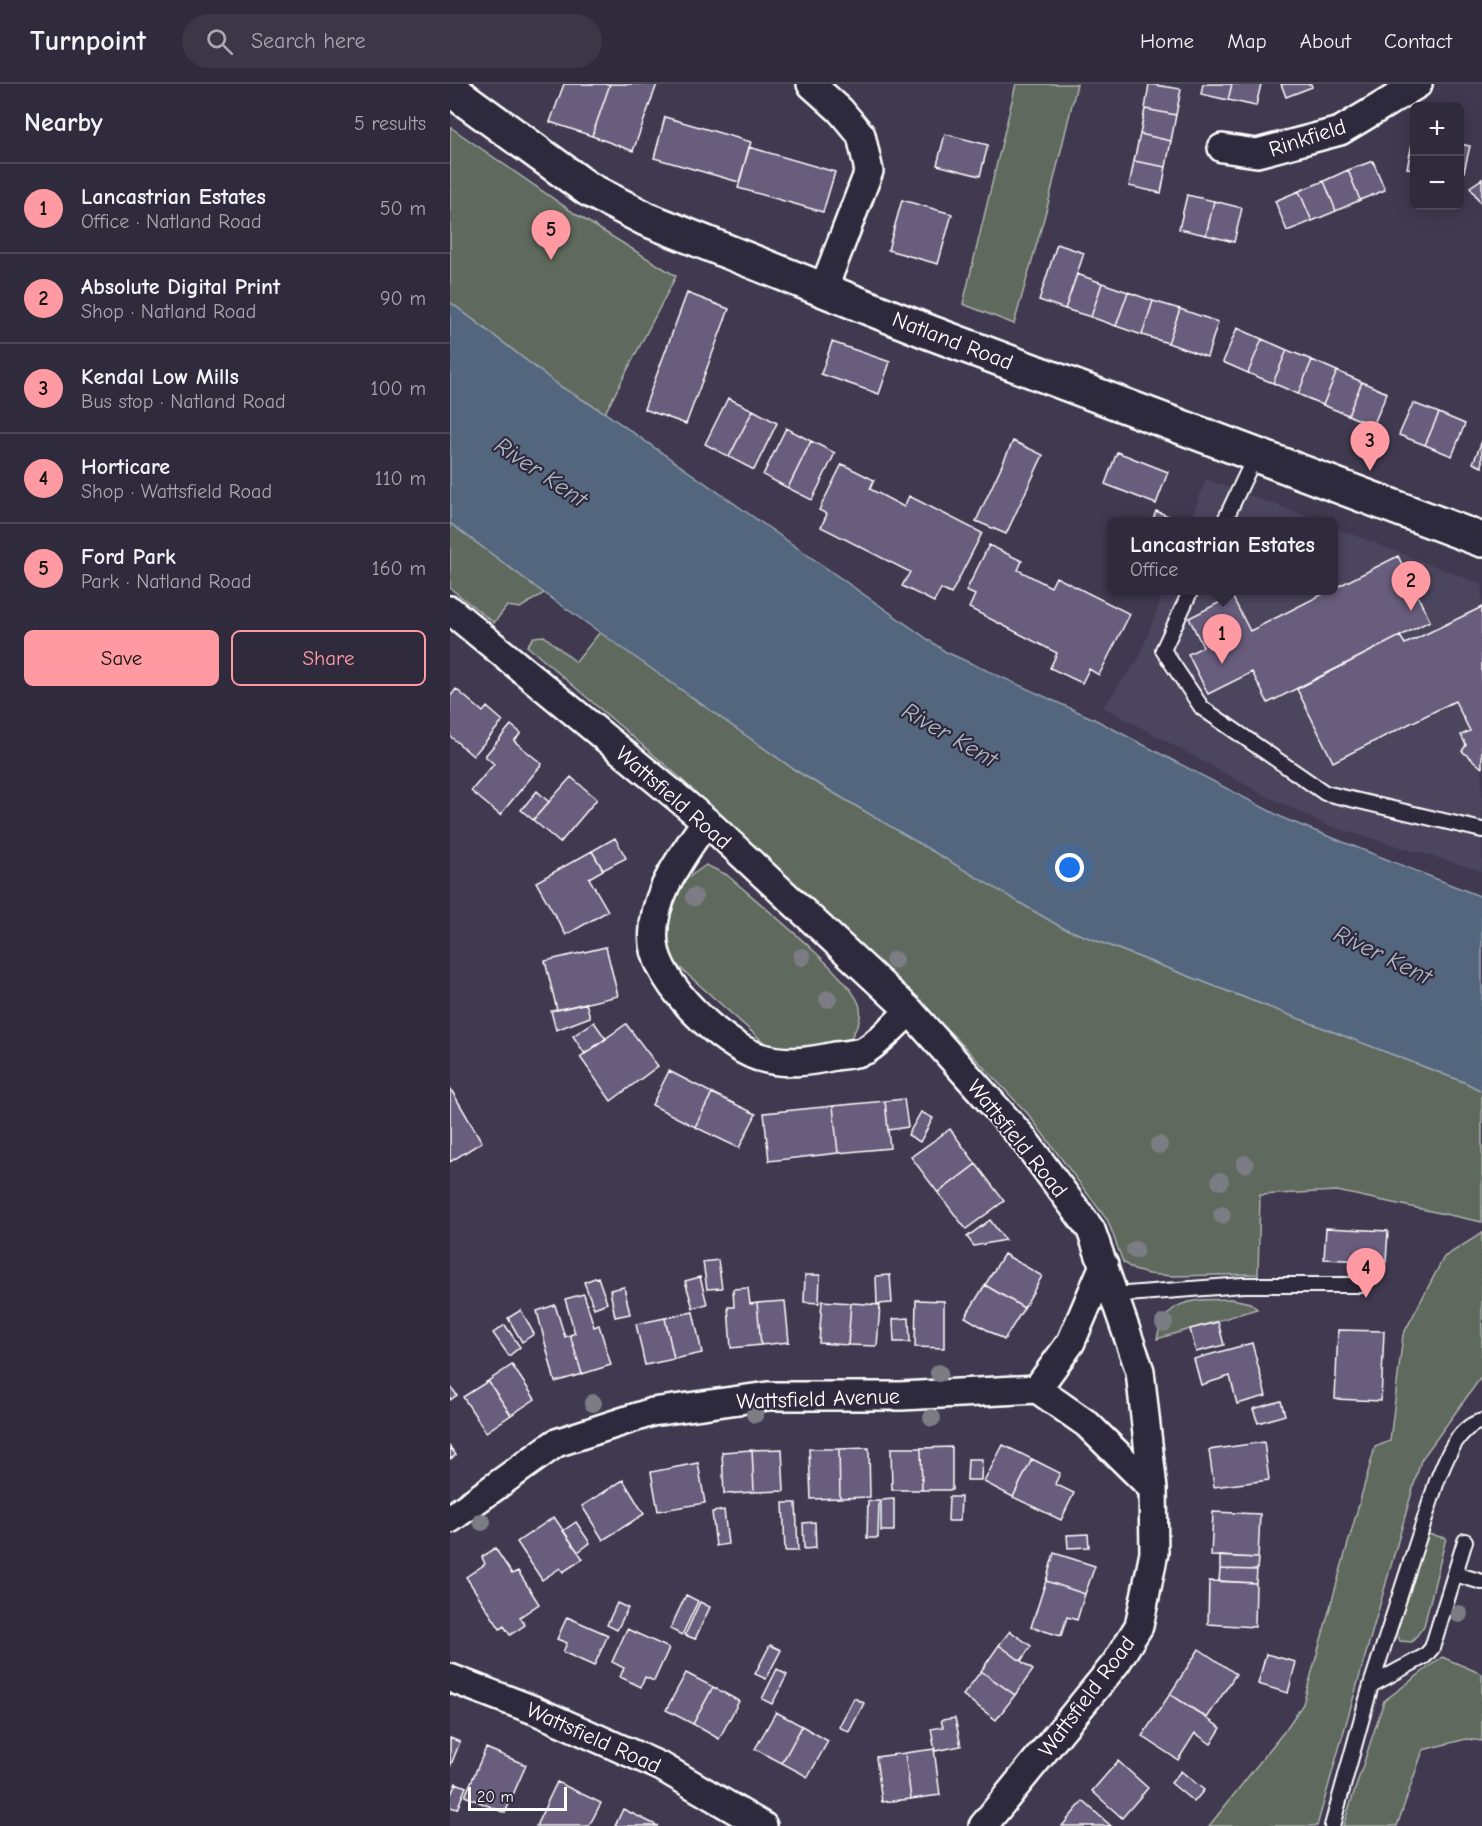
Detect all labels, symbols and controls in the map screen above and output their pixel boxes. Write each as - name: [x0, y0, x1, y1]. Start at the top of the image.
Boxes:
- search box: [182, 14, 602, 68]
- text: Turnpoint: [30, 25, 146, 57]
- icon: search: [203, 25, 236, 58]
- text: Search here: [251, 28, 365, 54]
- text: Home: [1140, 29, 1194, 53]
- text: Map: [1227, 29, 1267, 53]
- text: About: [1300, 29, 1351, 53]
- text: Contact: [1384, 29, 1452, 53]
- map controls: [1410, 102, 1464, 210]
- button: +: [1410, 102, 1464, 156]
- text: Nearby: [24, 108, 103, 138]
- text: 5 results: [354, 112, 426, 135]
- street label: Rinkfield: [1265, 113, 1349, 163]
- button: −: [1410, 156, 1464, 210]
- text: Lancastrian Estates: [81, 184, 266, 210]
- text: 1: [40, 197, 47, 220]
- text: 50 m: [380, 197, 426, 220]
- text: Office · Natland Road: [81, 210, 262, 233]
- pin: 5: [532, 210, 570, 260]
- text: Absolute Digital Print: [81, 274, 280, 300]
- text: 2: [39, 287, 48, 310]
- text: 90 m: [380, 287, 426, 310]
- text: Shop · Natland Road: [81, 300, 256, 323]
- street label: Natland Road: [889, 306, 1017, 376]
- text: Kendal Low Mills: [81, 364, 239, 390]
- text: 3: [39, 377, 48, 400]
- text: 100 m: [371, 377, 426, 400]
- text: Bus stop · Natland Road: [81, 390, 286, 413]
- pin: 3: [1350, 422, 1390, 471]
- water label: River Kent: [489, 431, 594, 514]
- text: Horticare: [81, 454, 170, 480]
- text: 4: [39, 467, 48, 490]
- text: 110 m: [375, 467, 426, 490]
- text: Shop · Wattsfield Road: [81, 480, 272, 503]
- popup: [1107, 517, 1338, 595]
- text: Lancastrian Estates: [1130, 532, 1315, 558]
- text: Ford Park: [81, 544, 176, 570]
- text: 5: [38, 557, 49, 580]
- text: 160 m: [372, 557, 426, 580]
- text: Office: [1130, 558, 1178, 581]
- pin: 2: [1392, 562, 1430, 611]
- text: Park · Natland Road: [81, 570, 252, 593]
- pin: 1: [1202, 614, 1242, 664]
- button: Save: [24, 630, 219, 686]
- button: Share: [231, 630, 426, 686]
- water label: River Kent: [897, 697, 1004, 774]
- street label: Wattsfield Road: [610, 741, 736, 855]
- your location: [1055, 853, 1084, 882]
- water label: River Kent: [1329, 919, 1438, 991]
- street label: Wattsfield Road: [962, 1074, 1073, 1203]
- pin: 4: [1346, 1248, 1386, 1298]
- street label: Wattsfield Avenue: [736, 1383, 900, 1415]
- street label: Wattsfield Road: [1033, 1631, 1141, 1762]
- street label: Wattsfield Road: [522, 1697, 665, 1779]
- scale bar: [468, 1784, 567, 1812]
- text: 20 m: [477, 1788, 514, 1806]

